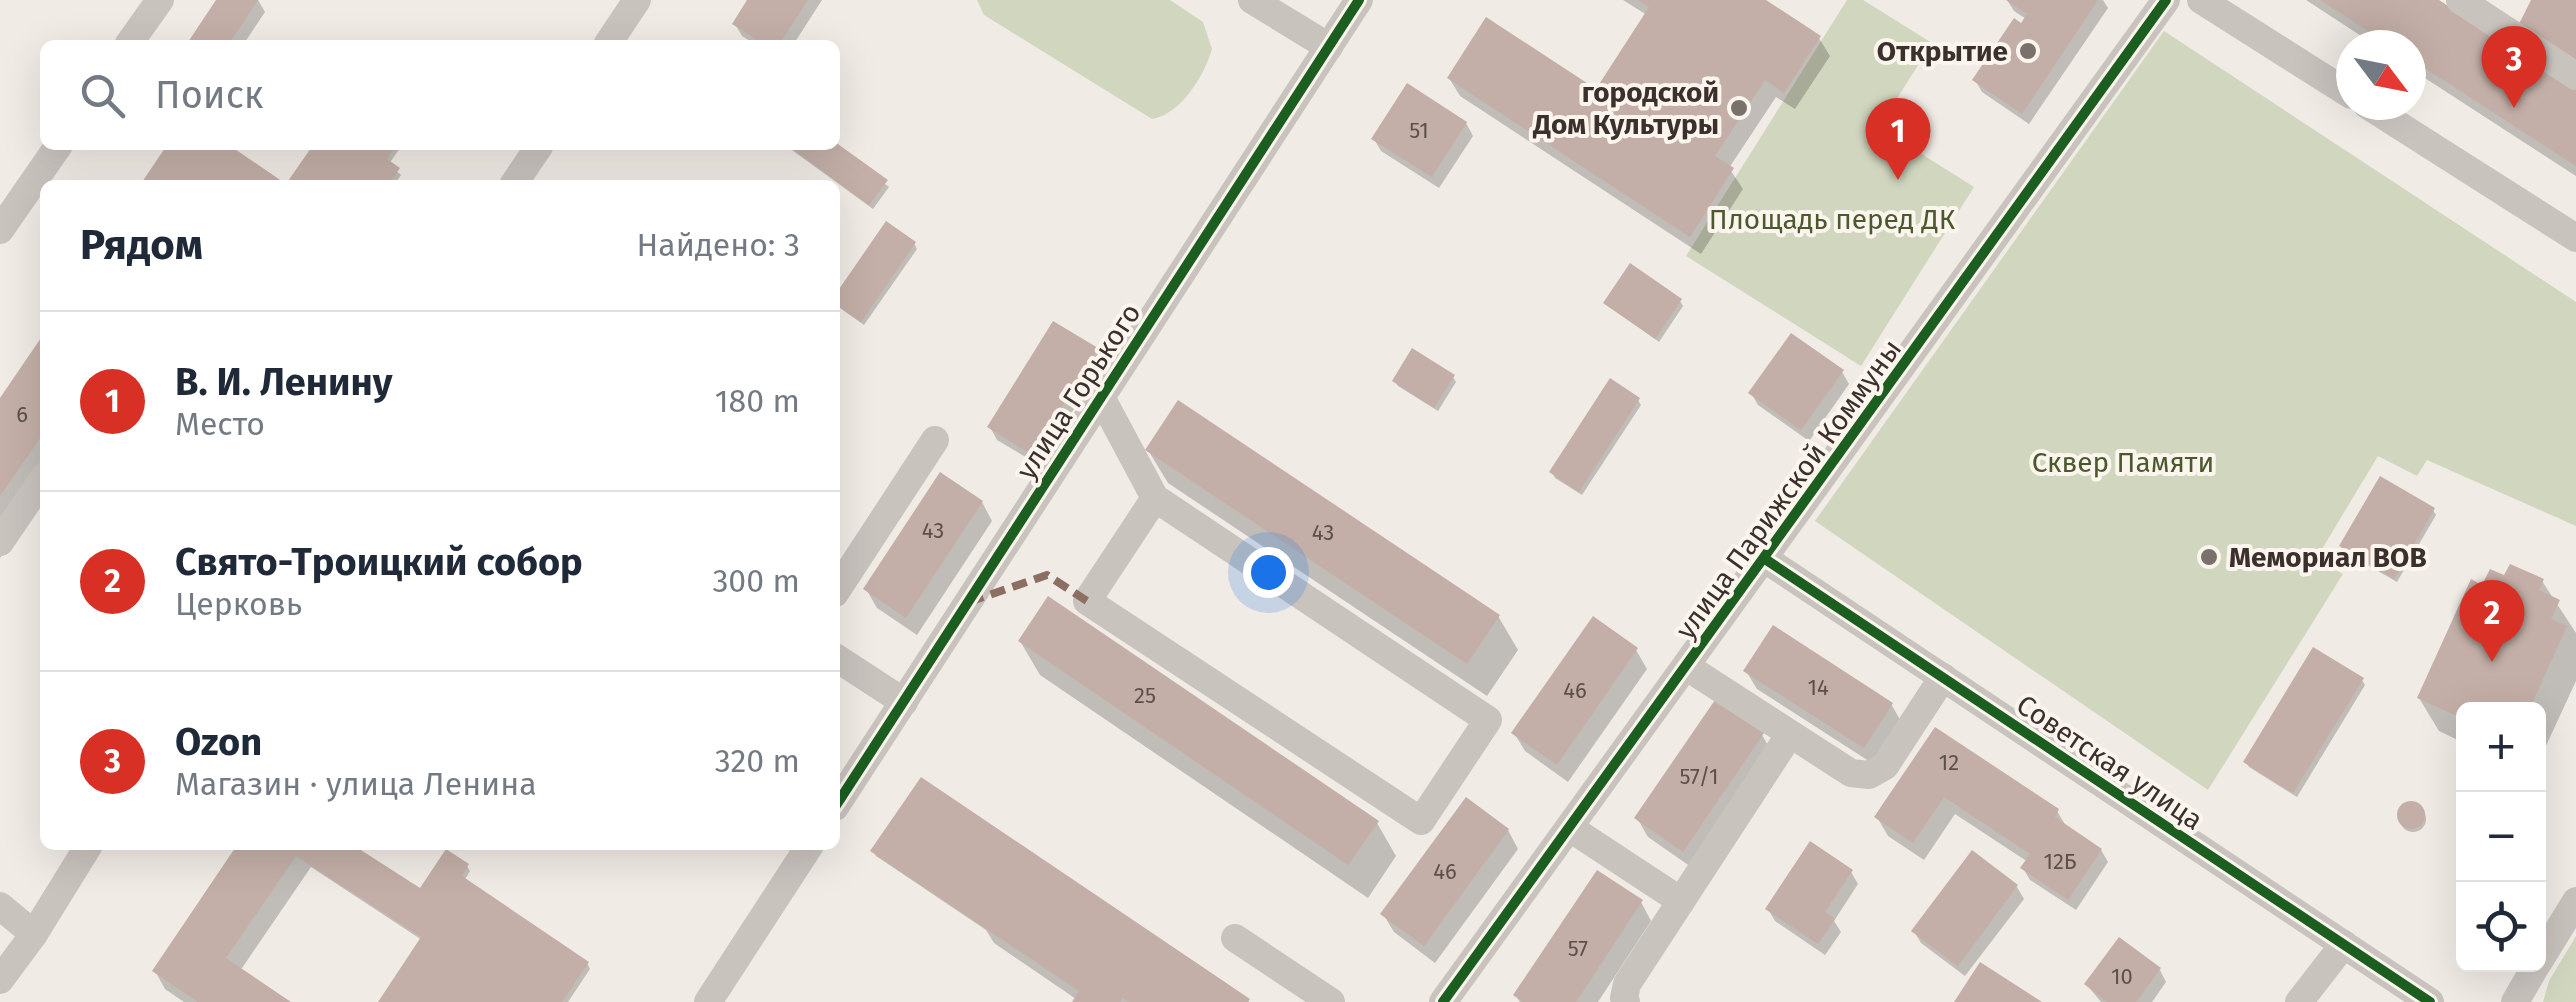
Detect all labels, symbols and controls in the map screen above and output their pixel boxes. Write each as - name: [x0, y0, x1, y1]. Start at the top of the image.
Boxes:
- pin: 3: [2482, 26, 2546, 108]
- north arrow: [2336, 30, 2426, 120]
- place label: Открытие: [1877, 35, 2008, 68]
- search box: [40, 40, 840, 150]
- marker: Открытие: [2017, 40, 2039, 62]
- icon: search: [75, 68, 130, 123]
- text: Поиск: [155, 72, 264, 118]
- place label: городской Дом Культуры: [1532, 76, 1719, 141]
- marker: городской Дом Культуры: [1728, 97, 1750, 119]
- pin: 1: [1866, 98, 1930, 180]
- house number: 51: [1409, 117, 1429, 144]
- park label: Площадь перед ДК: [1709, 203, 1956, 236]
- text: Рядом: [80, 220, 203, 270]
- text: Найдено: 3: [637, 226, 800, 264]
- street label: улица Горького: [1009, 297, 1147, 485]
- street label: улица Парижской Коммуны: [1669, 333, 1908, 645]
- text: В. И. Ленину: [175, 359, 392, 405]
- text: 1: [105, 382, 120, 420]
- text: 180 m: [715, 382, 800, 420]
- house number: 6: [16, 401, 28, 428]
- text: Место: [175, 405, 265, 443]
- park label: Сквер Памяти: [2032, 446, 2214, 479]
- house number: 43: [922, 517, 944, 544]
- house number: 43: [1312, 519, 1334, 546]
- text: Свято-Троицкий собор: [175, 539, 583, 585]
- place label: Мемориал ВОВ: [2229, 541, 2427, 574]
- marker: Мемориал ВОВ: [2198, 546, 2220, 568]
- your location: [1243, 547, 1294, 598]
- text: 2: [104, 562, 121, 600]
- text: 300 m: [712, 562, 800, 600]
- pin: 2: [2460, 580, 2524, 662]
- text: Церковь: [175, 585, 302, 623]
- house number: 14: [1807, 674, 1829, 701]
- house number: 46: [1563, 677, 1587, 704]
- house number: 25: [1134, 682, 1156, 709]
- street label: Советская улица: [2010, 688, 2209, 837]
- map controls: [2456, 702, 2546, 972]
- button: +: [2456, 702, 2546, 792]
- text: Ozon: [175, 719, 262, 765]
- text: 3: [104, 742, 121, 780]
- text: 320 m: [715, 742, 800, 780]
- house number: 12: [1939, 749, 1959, 776]
- house number: 57/1: [1679, 763, 1719, 790]
- text: Магазин · улица Ленина: [175, 765, 537, 803]
- button: −: [2456, 792, 2546, 882]
- house number: 12Б: [2043, 848, 2077, 875]
- house number: 46: [1433, 858, 1457, 885]
- button: locate: [2456, 882, 2546, 972]
- house number: 57: [1568, 935, 1588, 962]
- house number: 10: [2111, 963, 2133, 990]

